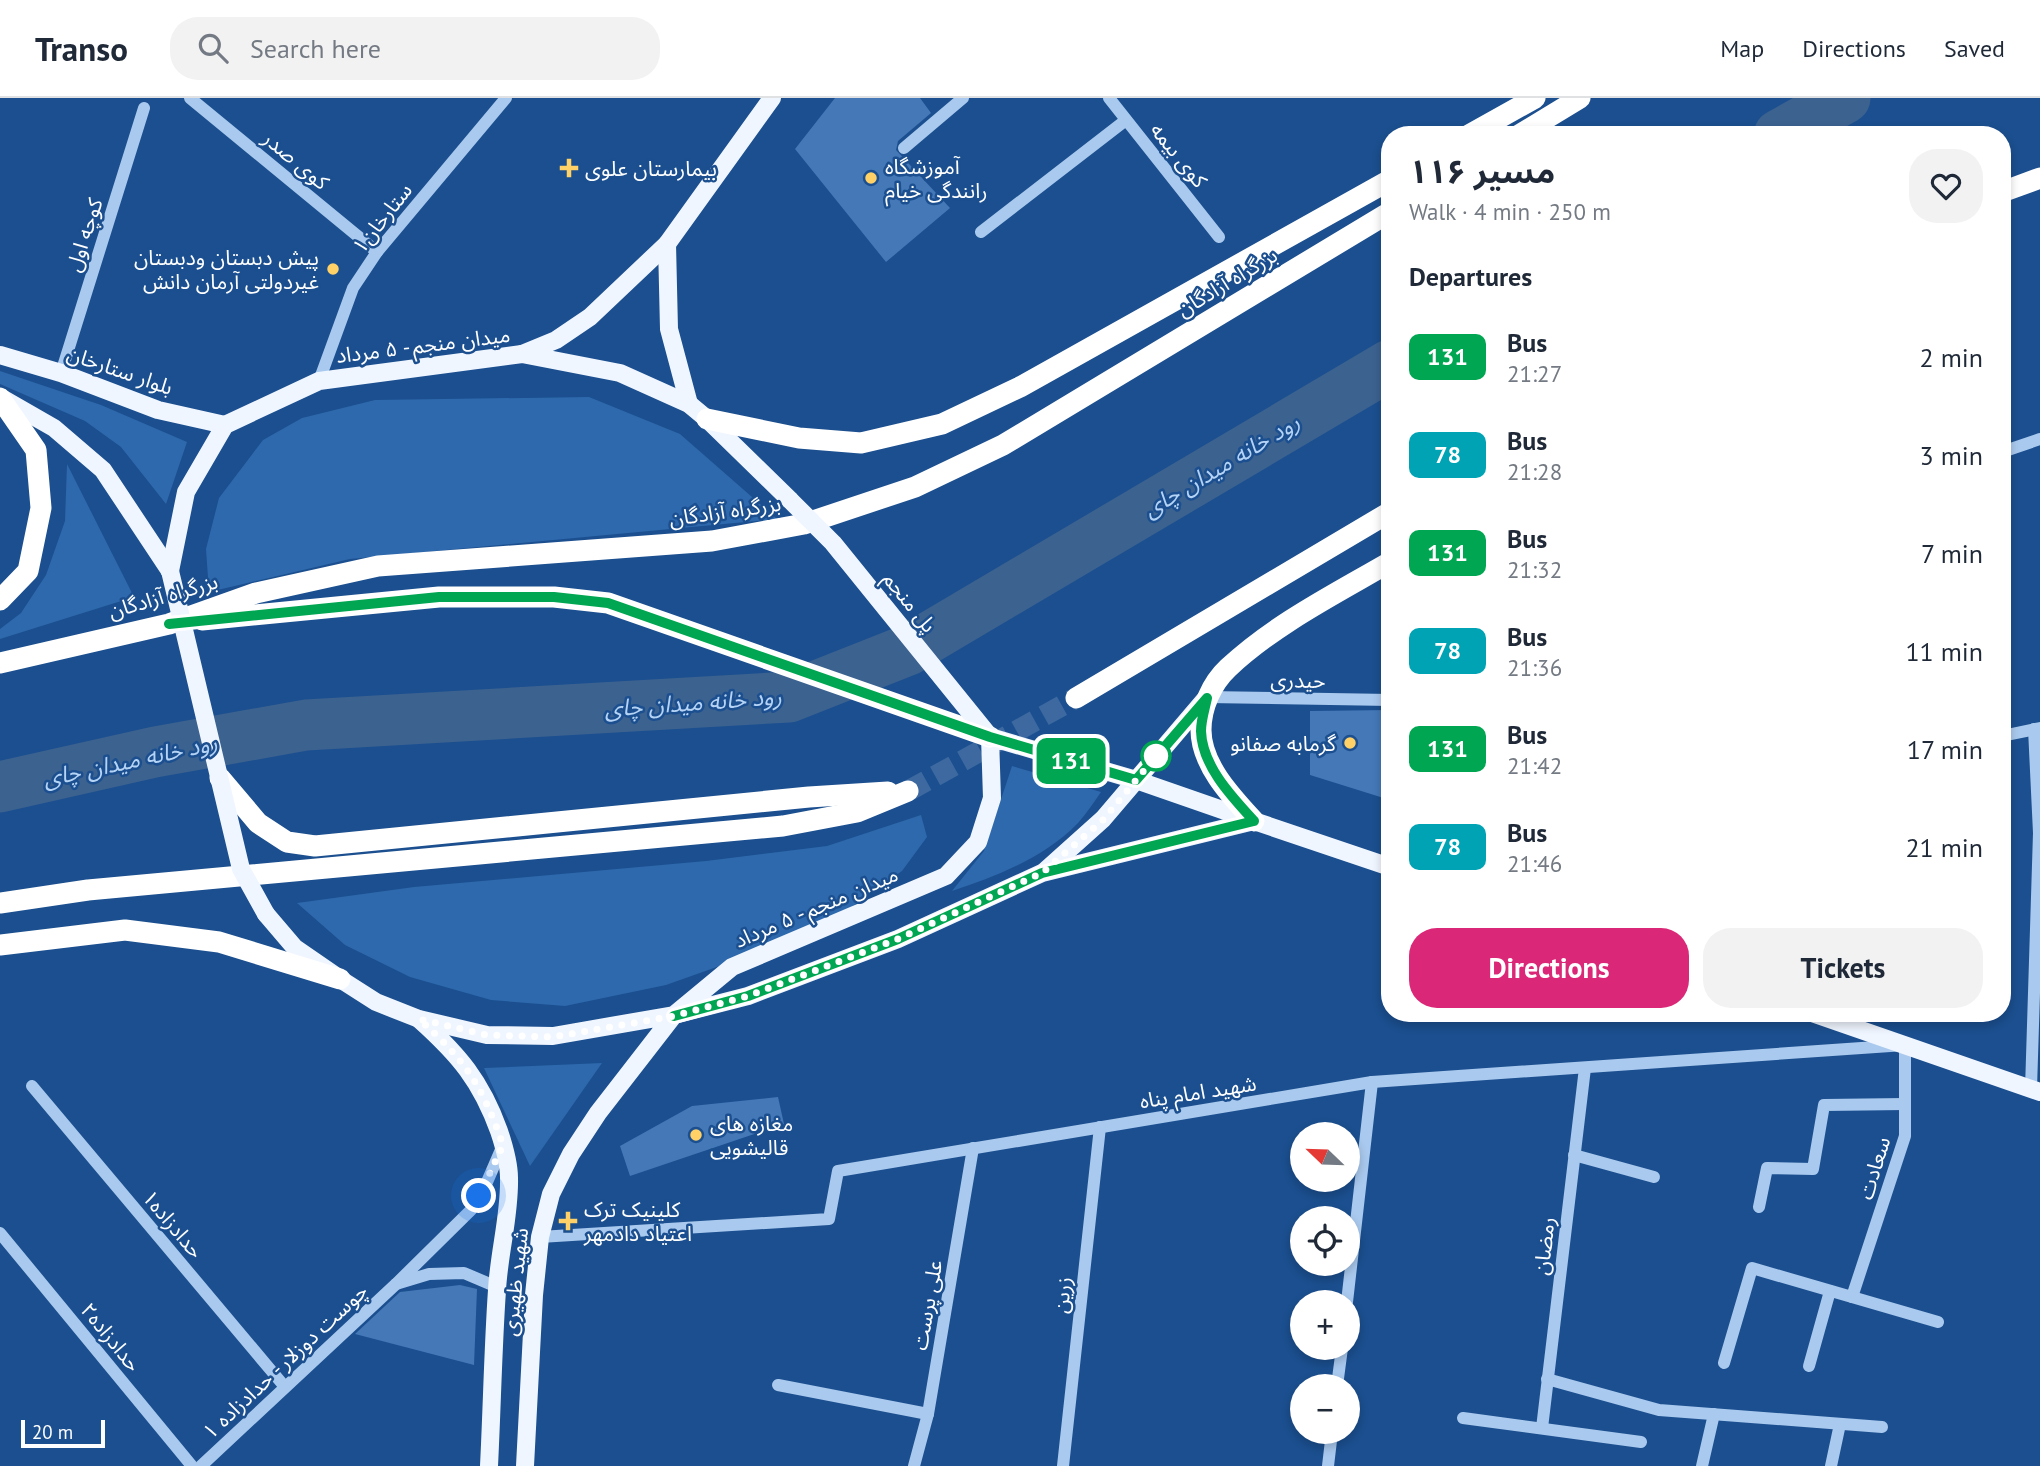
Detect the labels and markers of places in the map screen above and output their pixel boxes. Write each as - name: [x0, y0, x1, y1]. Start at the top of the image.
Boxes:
- place label: آموزشگاه رانندگی خیام: [885, 153, 987, 207]
- place label: بیمارستان علوی: [585, 155, 717, 182]
- marker: بیمارستان علوی: [559, 158, 579, 178]
- marker: آموزشگاه رانندگی خیام: [863, 170, 879, 186]
- place label: پیش دبستان ودبستان غیردولتی آرمان دانش: [134, 244, 319, 295]
- marker: پیش دبستان ودبستان غیردولتی آرمان دانش: [325, 261, 341, 277]
- place label: گرمابه صفانو: [1230, 730, 1336, 757]
- marker: گرمابه صفانو: [1342, 735, 1358, 751]
- unlabelled marker: [1141, 741, 1171, 771]
- place label: مغازه های قالیشویی: [710, 1110, 793, 1161]
- marker: مغازه های قالیشویی: [688, 1127, 704, 1143]
- place label: کلینیک ترک اعتیاد دادمهر: [583, 1196, 692, 1247]
- marker: کلینیک ترک اعتیاد دادمهر: [558, 1211, 578, 1231]

